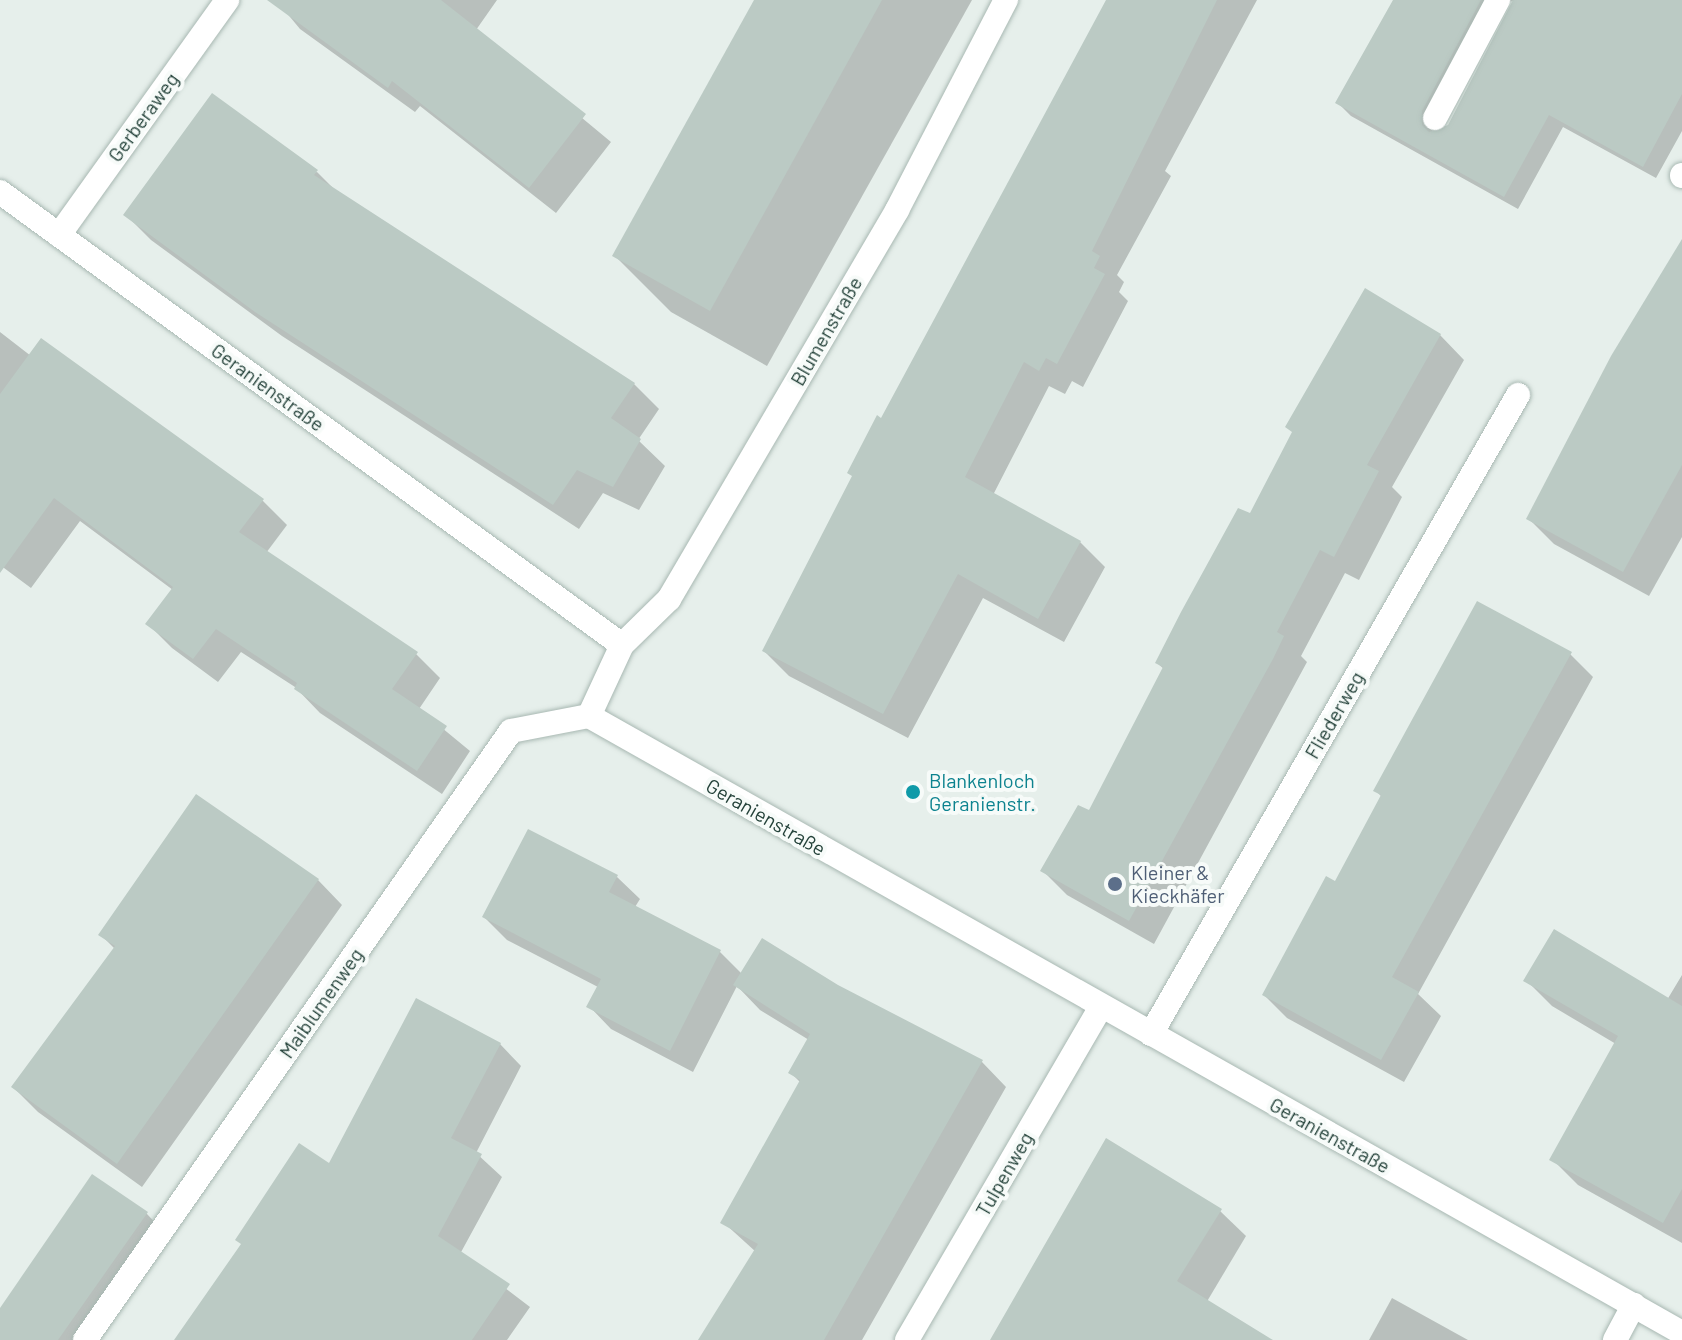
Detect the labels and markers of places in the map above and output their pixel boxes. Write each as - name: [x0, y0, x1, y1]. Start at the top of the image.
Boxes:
- place label: Blankenloch Geranienstr.: [929, 768, 1036, 815]
- marker: Blankenloch Geranienstr.: [904, 783, 922, 801]
- place label: Kleiner & Kieckhäfer: [1131, 860, 1224, 907]
- marker: Kleiner & Kieckhäfer: [1106, 875, 1124, 893]

